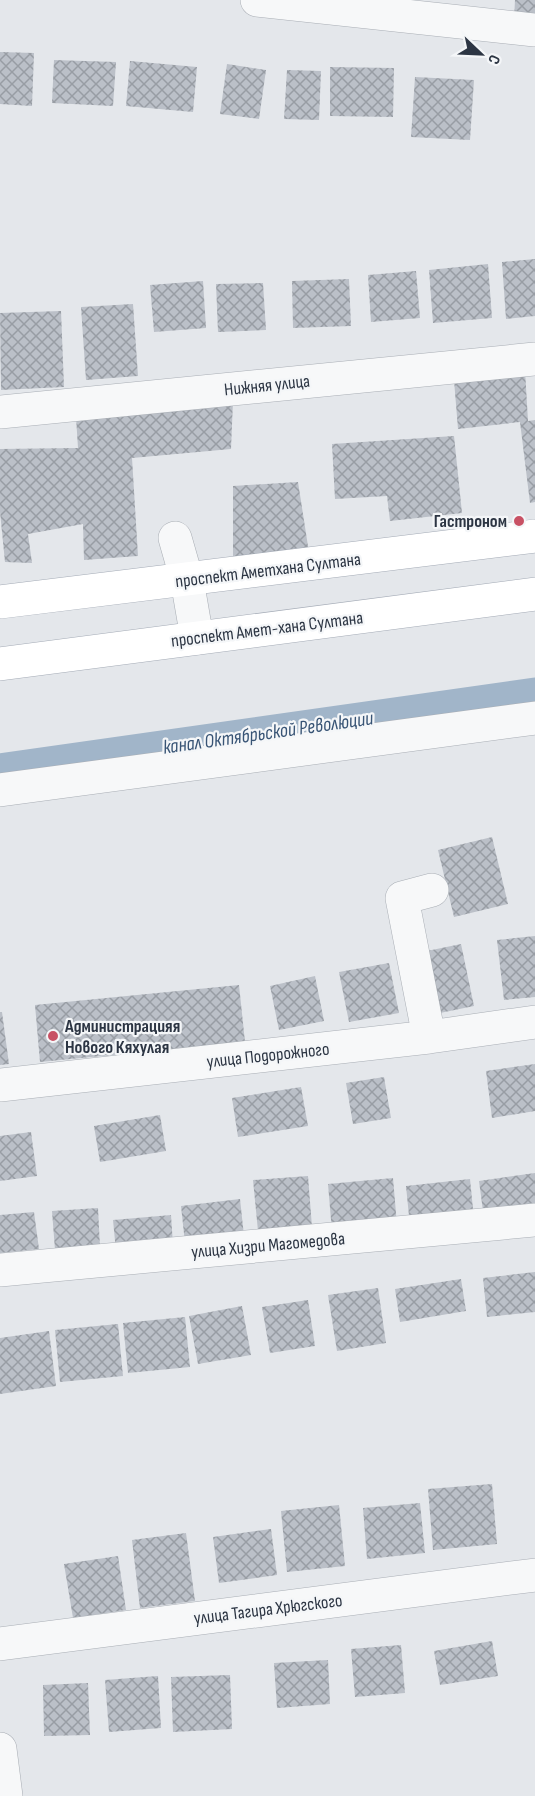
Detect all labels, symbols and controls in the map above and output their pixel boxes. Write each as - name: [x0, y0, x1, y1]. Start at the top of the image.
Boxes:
- north arrow: [451, 24, 511, 84]
- text: С: [483, 52, 504, 67]
- street label: Нижняя улица: [223, 371, 311, 400]
- place label: Гастроном: [434, 511, 507, 532]
- marker: Гастроном: [512, 514, 526, 528]
- street label: проспект Аметхана Султана: [174, 549, 362, 592]
- street label: проспект Амет-хана Султана: [170, 607, 364, 652]
- water label: канал Октябрьской Революции: [161, 706, 376, 760]
- place label: Администрацияя Нового Кяхулая: [64, 1016, 180, 1058]
- marker: Администрацияя Нового Кяхулая: [46, 1029, 60, 1043]
- street label: улица Подорожного: [206, 1039, 330, 1072]
- street label: улица Хизри Магомедова: [190, 1228, 346, 1263]
- street label: улица Тагира Хрюгского: [193, 1590, 344, 1629]

